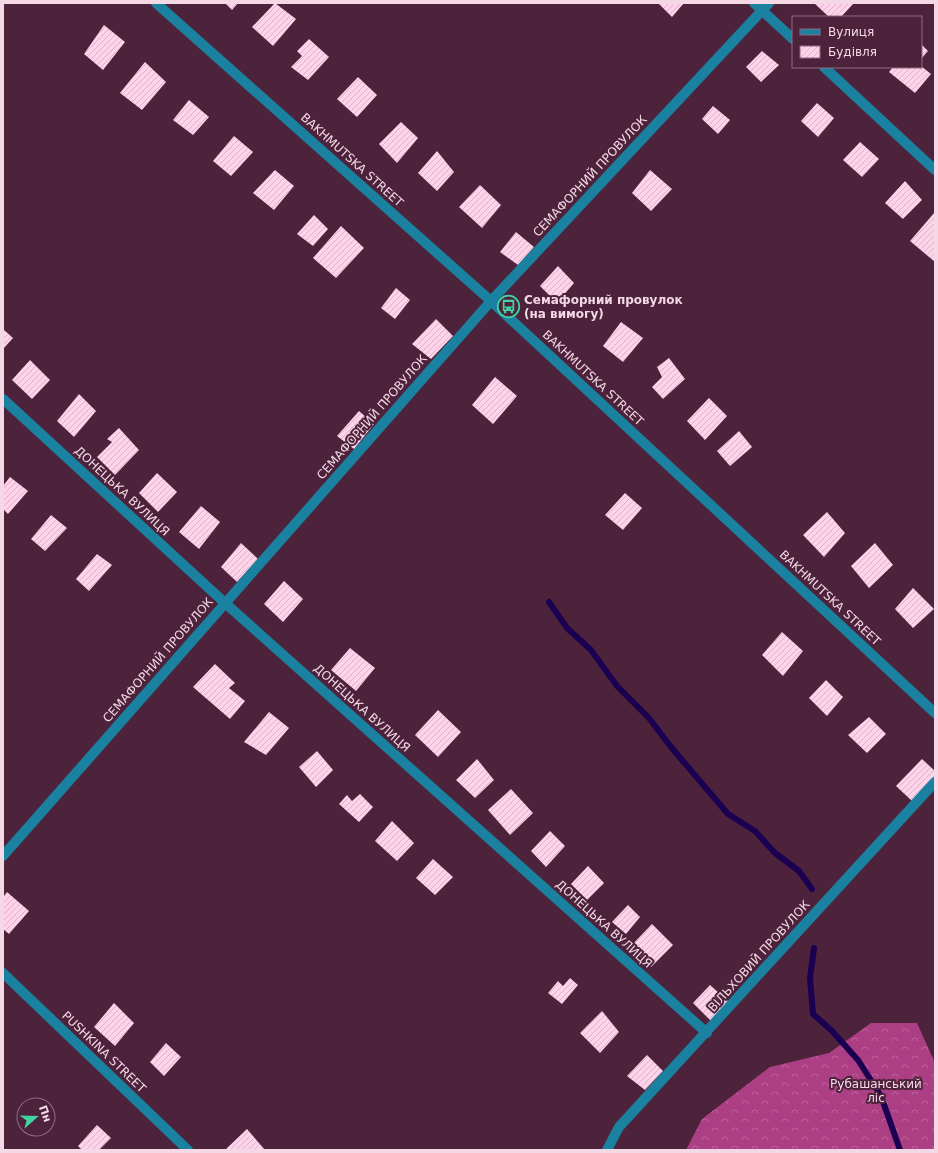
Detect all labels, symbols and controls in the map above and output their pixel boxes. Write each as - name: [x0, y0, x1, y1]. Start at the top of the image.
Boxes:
- legend: [792, 16, 922, 68]
- text: Вулиця: [828, 25, 874, 39]
- text: Будівля: [828, 45, 877, 59]
- street label: BAKHMUTSKA STREET: [298, 110, 407, 210]
- street label: СЕМАФОРНИЙ ПРОВУЛОК: [529, 111, 650, 239]
- place label: Семафорний провулок (на вимогу): [524, 293, 683, 321]
- bus stop icon: Семафорний провулок (на вимогу): [496, 294, 522, 320]
- street label: BAKHMUTSKA STREET: [540, 328, 647, 429]
- street label: СЕМАФОРНИЙ ПРОВУЛОК: [313, 351, 430, 482]
- street label: ДОНЕЦЬКА ВУЛИЦЯ: [72, 443, 172, 539]
- street label: BAKHMUTSKA STREET: [777, 548, 884, 649]
- street label: СЕМАФОРНИЙ ПРОВУЛОК: [99, 594, 216, 725]
- street label: ДОНЕЦЬКА ВУЛИЦЯ: [311, 661, 413, 755]
- street label: ДОНЕЦЬКА ВУЛИЦЯ: [553, 877, 655, 971]
- street label: ВІЛЬХОВИЙ ПРОВУЛОК: [705, 896, 813, 1015]
- street label: PUSHKINA STREET: [59, 1008, 149, 1096]
- park label: Рубашанський ліс: [830, 1077, 922, 1105]
- north arrow: [16, 1097, 56, 1137]
- text: Пн: [36, 1104, 54, 1124]

